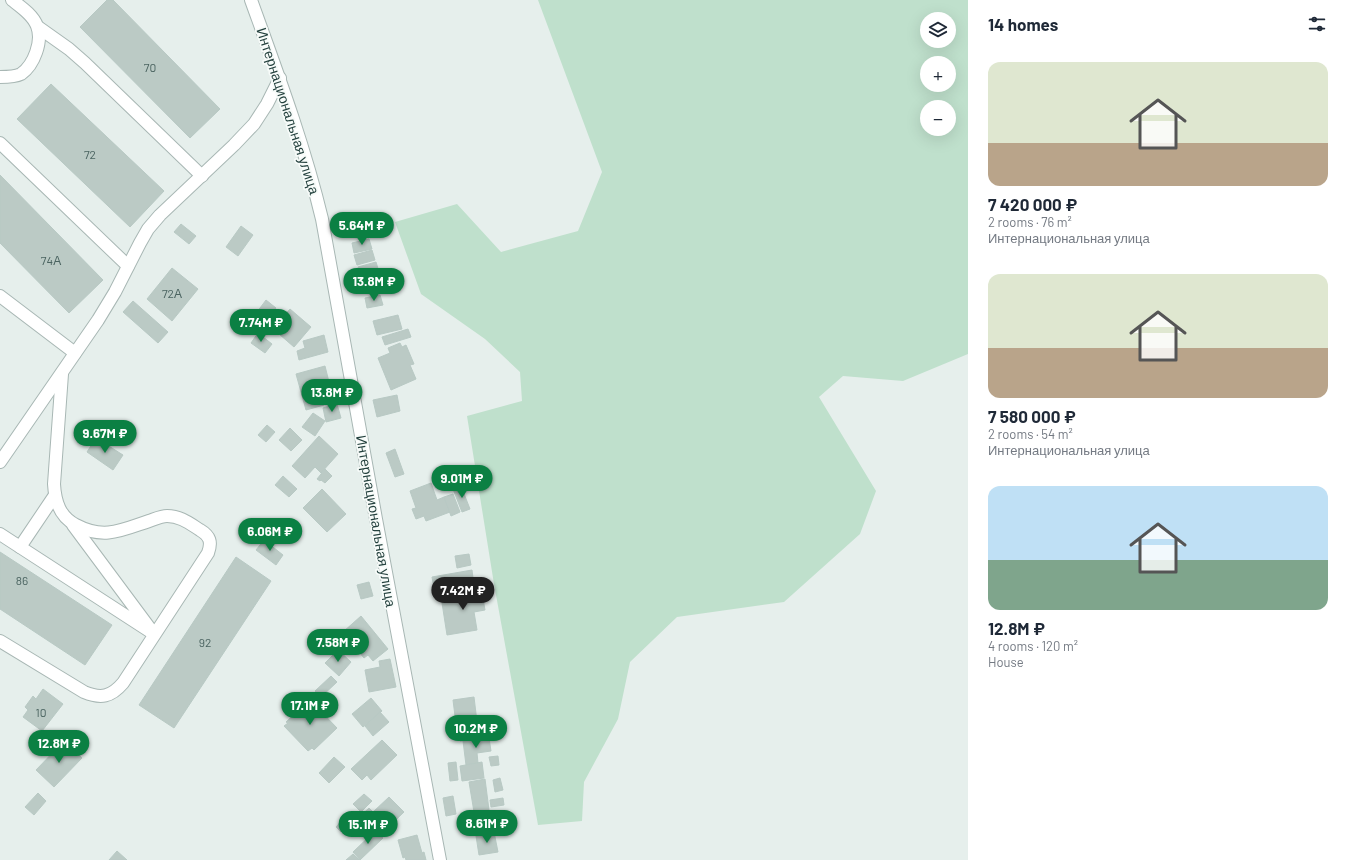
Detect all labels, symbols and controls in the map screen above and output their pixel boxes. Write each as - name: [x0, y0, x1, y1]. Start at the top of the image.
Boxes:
- map controls: [920, 12, 956, 136]
- button: layers: [920, 12, 956, 48]
- icon: filters: [1306, 13, 1328, 35]
- text: 14 homes: [988, 14, 1058, 34]
- street label: Интернациональная улица: [253, 25, 324, 196]
- button: +: [920, 56, 956, 92]
- house number: 70: [144, 60, 156, 74]
- icon: home: [1122, 88, 1194, 160]
- button: −: [920, 100, 956, 136]
- house number: 72: [84, 147, 96, 161]
- text: 7 420 000 ₽: [988, 194, 1077, 214]
- pin: 5.64M ₽: [325, 212, 399, 246]
- text: 2 rooms · 76 m²: [988, 214, 1072, 230]
- text: 5.64M ₽: [339, 217, 385, 233]
- text: Интернациональная улица: [988, 230, 1150, 246]
- house number: 74А: [41, 253, 61, 267]
- pin: 13.8M ₽: [337, 268, 411, 302]
- text: 13.8M ₽: [352, 273, 396, 289]
- house number: 72А: [162, 286, 182, 300]
- icon: home: [1122, 300, 1194, 372]
- pin: 7.74M ₽: [224, 309, 298, 343]
- text: 7.74M ₽: [239, 314, 283, 330]
- pin: 13.8M ₽: [295, 379, 369, 413]
- text: 13.8M ₽: [310, 384, 354, 400]
- text: 7 580 000 ₽: [988, 406, 1076, 426]
- pin: 9.67M ₽: [68, 420, 142, 454]
- text: 9.67M ₽: [83, 425, 127, 441]
- text: 2 rooms · 54 m²: [988, 426, 1073, 442]
- street label: Интернациональная улица: [353, 434, 400, 608]
- text: Интернациональная улица: [988, 442, 1150, 458]
- pin: 9.01M ₽: [425, 465, 499, 499]
- text: 9.01M ₽: [441, 470, 483, 486]
- icon: home: [1122, 512, 1194, 584]
- pin: 6.06M ₽: [233, 518, 307, 552]
- text: 6.06M ₽: [247, 523, 293, 539]
- house number: 86: [16, 573, 28, 587]
- pin: 7.42M ₽: [426, 577, 500, 611]
- text: 7.42M ₽: [440, 582, 486, 598]
- text: 12.8M ₽: [988, 618, 1045, 638]
- pin: 7.58M ₽: [301, 629, 375, 663]
- text: 7.58M ₽: [316, 634, 360, 650]
- house number: 92: [199, 635, 211, 649]
- text: 4 rooms · 120 m²: [988, 638, 1078, 654]
- text: House: [988, 654, 1024, 670]
- pin: 17.1M ₽: [273, 692, 347, 726]
- text: 17.1M ₽: [290, 697, 330, 713]
- house number: 10: [36, 705, 46, 719]
- pin: 10.2M ₽: [439, 715, 513, 749]
- text: 10.2M ₽: [454, 720, 498, 736]
- pin: 12.8M ₽: [22, 730, 96, 764]
- text: 12.8M ₽: [37, 735, 81, 751]
- pin: 8.61M ₽: [450, 810, 524, 844]
- pin: 15.1M ₽: [331, 811, 405, 845]
- text: 8.61M ₽: [465, 815, 509, 831]
- text: 15.1M ₽: [348, 816, 388, 832]

